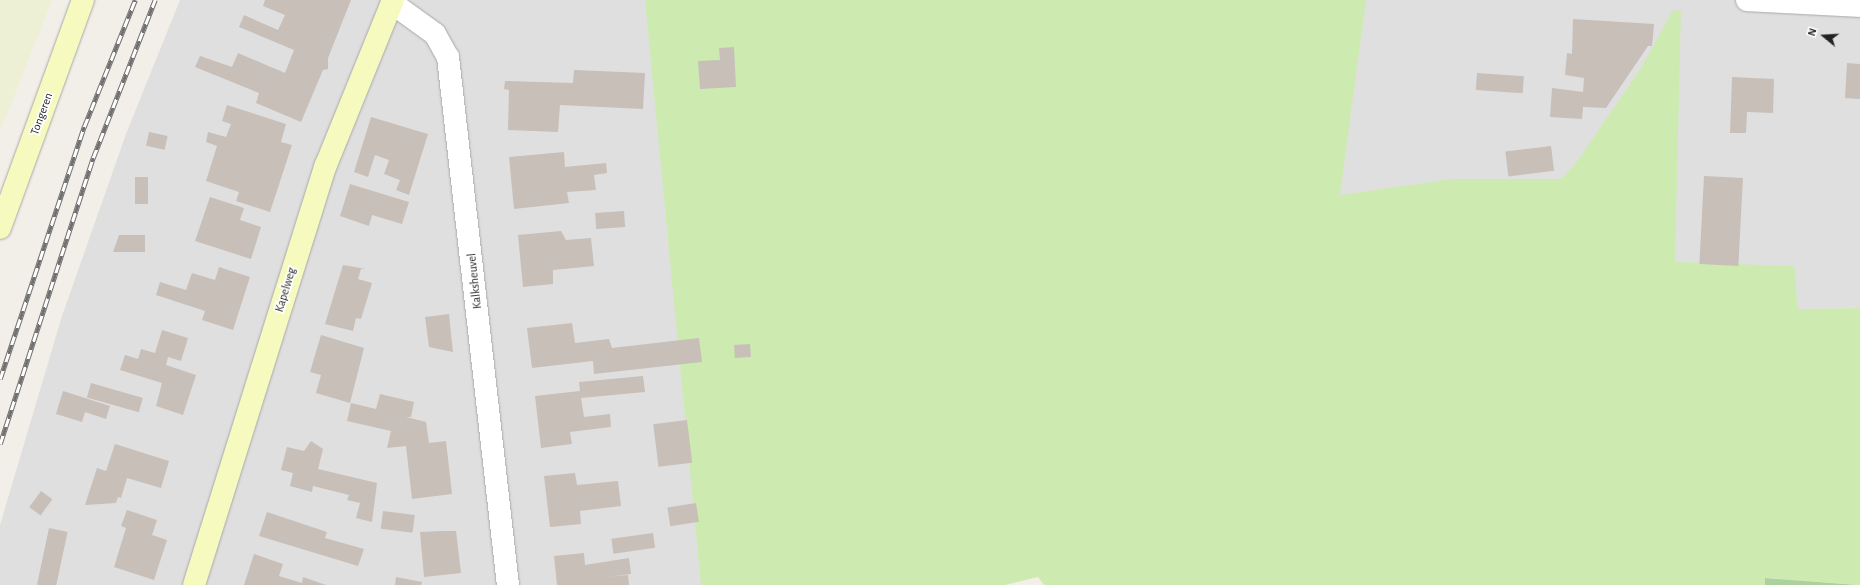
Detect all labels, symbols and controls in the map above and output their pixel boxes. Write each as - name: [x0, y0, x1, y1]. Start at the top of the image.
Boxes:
- north arrow: [1804, 16, 1844, 56]
- text: N: [1806, 27, 1819, 37]
- street label: Tongeren: [28, 91, 56, 137]
- street label: Kalksheuvel: [465, 252, 485, 310]
- street label: Kapelweg: [272, 266, 300, 314]

